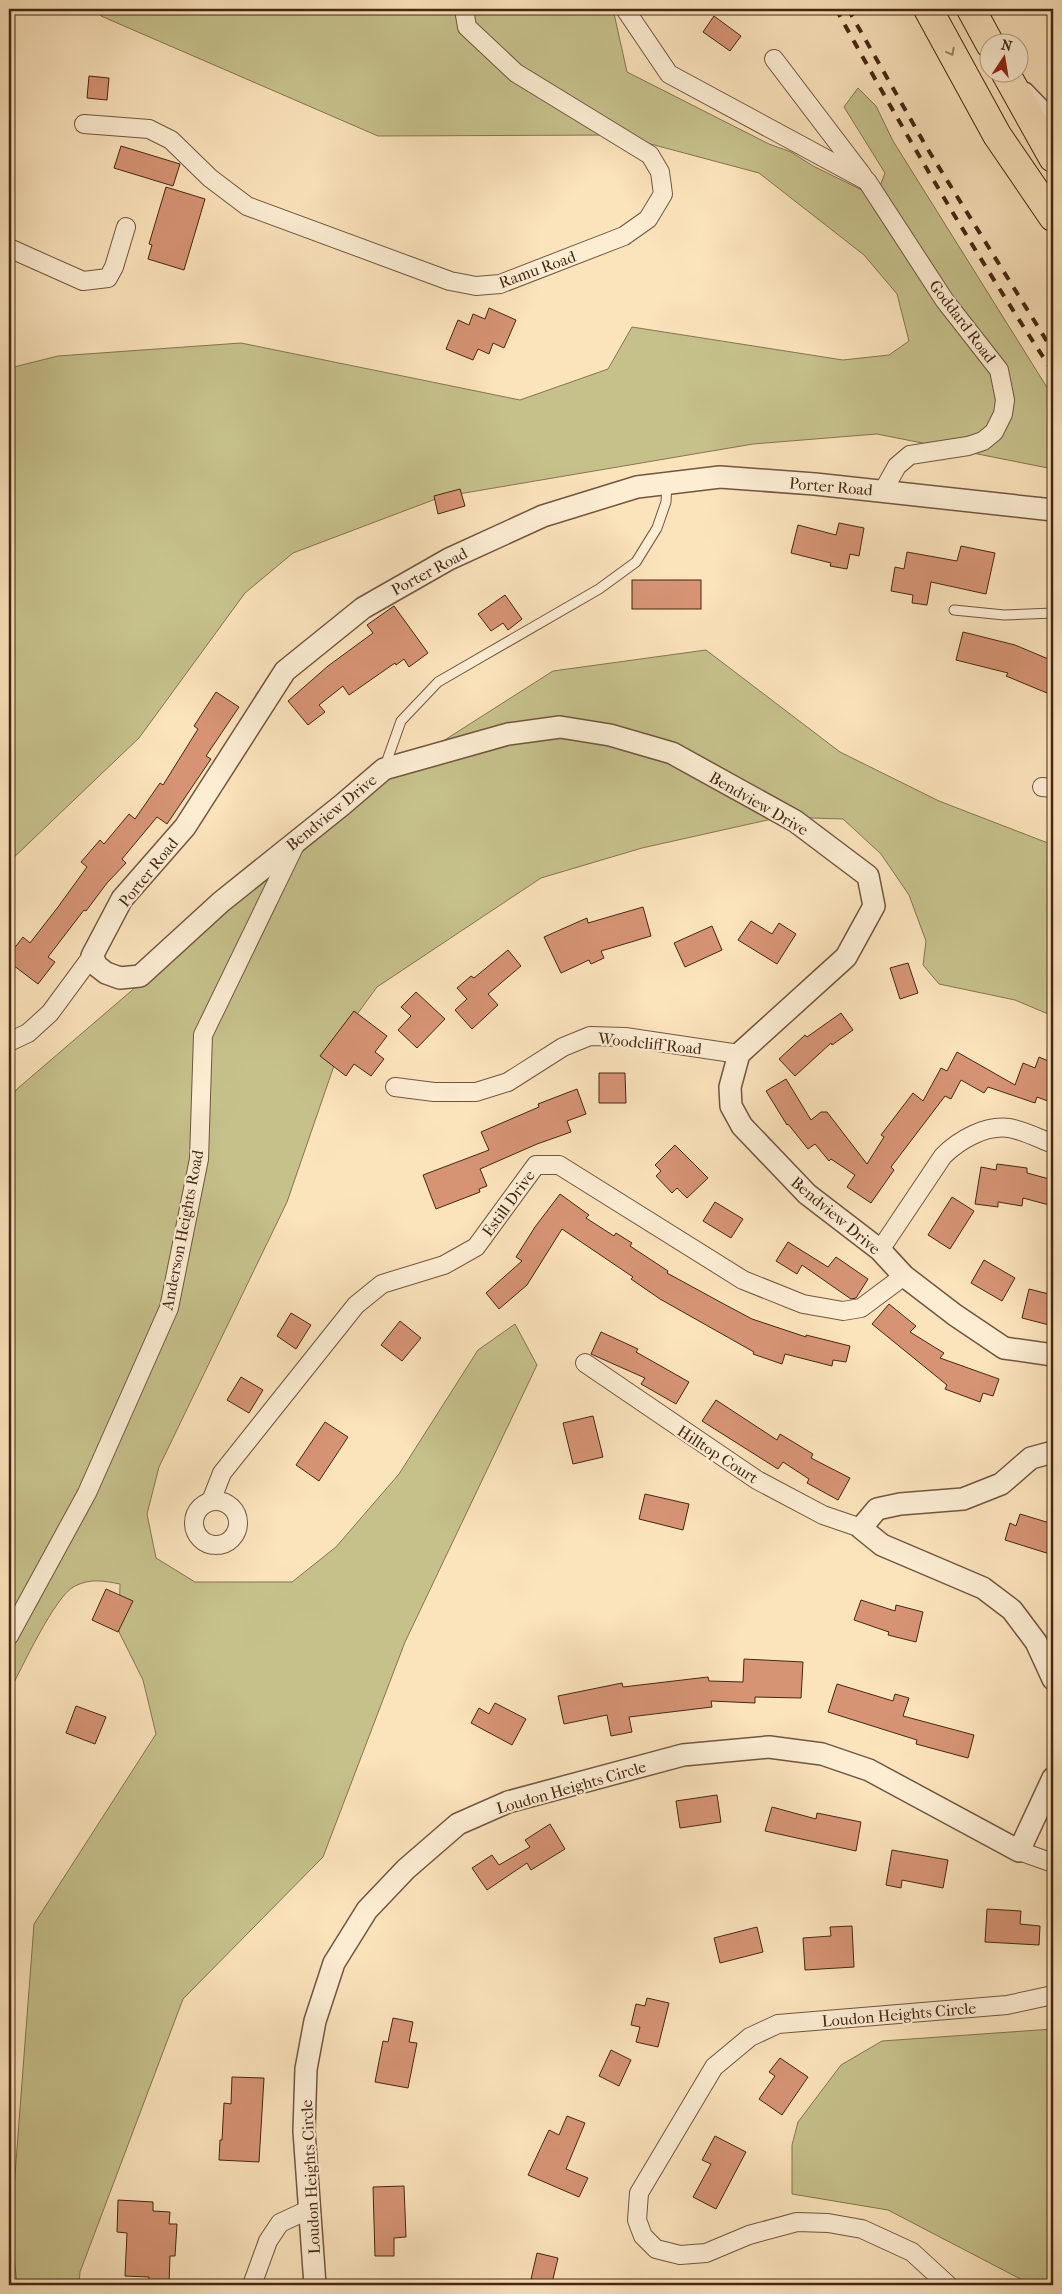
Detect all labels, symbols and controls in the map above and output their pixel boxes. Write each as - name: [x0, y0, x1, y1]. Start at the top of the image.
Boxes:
- north arrow: [980, 32, 1030, 82]
- text: N: [1000, 36, 1014, 55]
- one-way arrow: [945, 46, 955, 55]
- street label: Ramu Road: [496, 247, 579, 292]
- street label: Goddard Road: [925, 276, 1000, 367]
- street label: Porter Road: [788, 473, 874, 500]
- street label: Porter Road: [388, 543, 471, 599]
- street label: Bendview Drive: [706, 767, 812, 839]
- street label: Bendview Drive: [282, 770, 380, 855]
- street label: Porter Road: [115, 834, 182, 911]
- street label: Woodcliff Road: [596, 1028, 703, 1058]
- street label: Anderson Heights Road: [157, 1148, 207, 1313]
- street label: Estill Drive: [478, 1166, 539, 1240]
- street label: Bendview Drive: [787, 1172, 884, 1258]
- street label: Hilltop Court: [674, 1421, 762, 1488]
- street label: Loudon Heights Circle: [494, 1757, 648, 1818]
- street label: Loudon Heights Circle: [821, 1998, 977, 2031]
- street label: Loudon Heights Circle: [297, 2099, 324, 2255]

